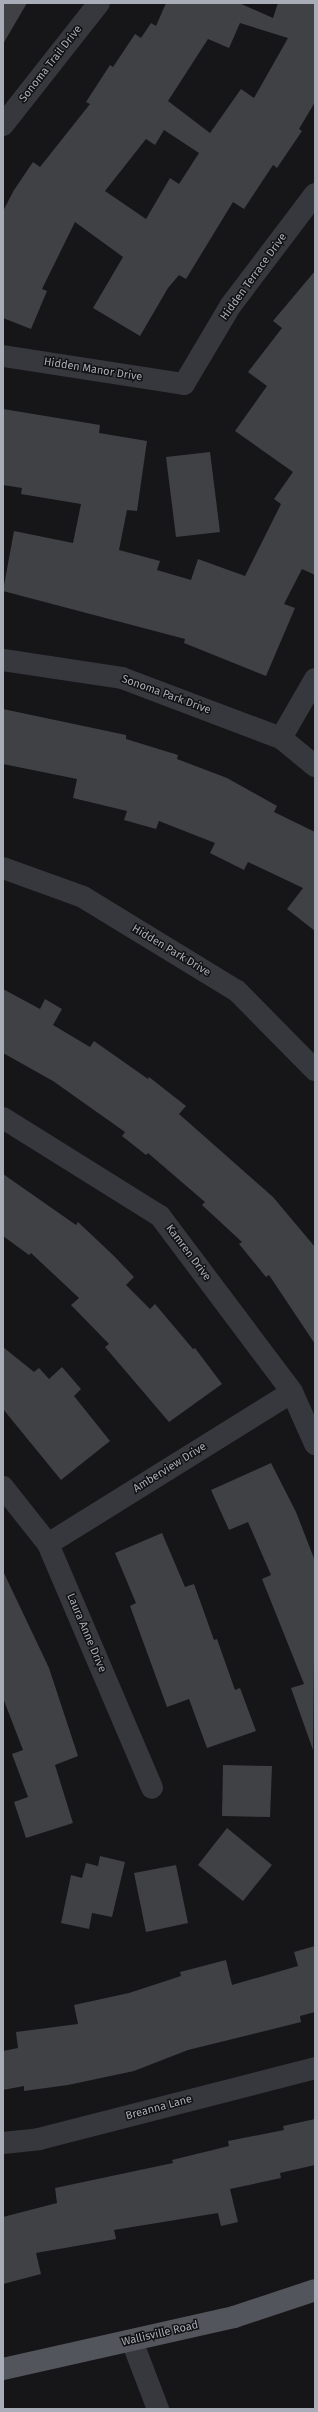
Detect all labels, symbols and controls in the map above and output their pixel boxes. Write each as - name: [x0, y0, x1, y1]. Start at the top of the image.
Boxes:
- street label: Sonoma Trail Drive: [17, 23, 85, 105]
- street label: Hidden Terrace Drive: [218, 231, 290, 323]
- street label: Hidden Manor Drive: [43, 356, 143, 384]
- street label: Sonoma Park Drive: [120, 673, 212, 717]
- street label: Hidden Park Drive: [129, 922, 213, 980]
- street label: Kamren Drive: [163, 1222, 213, 1284]
- street label: Amberview Drive: [131, 1440, 209, 1496]
- street label: Laura Anne Drive: [63, 1592, 109, 1674]
- street label: Breanna Lane: [124, 2093, 194, 2123]
- street label: Wallisville Road: [120, 2319, 200, 2349]

